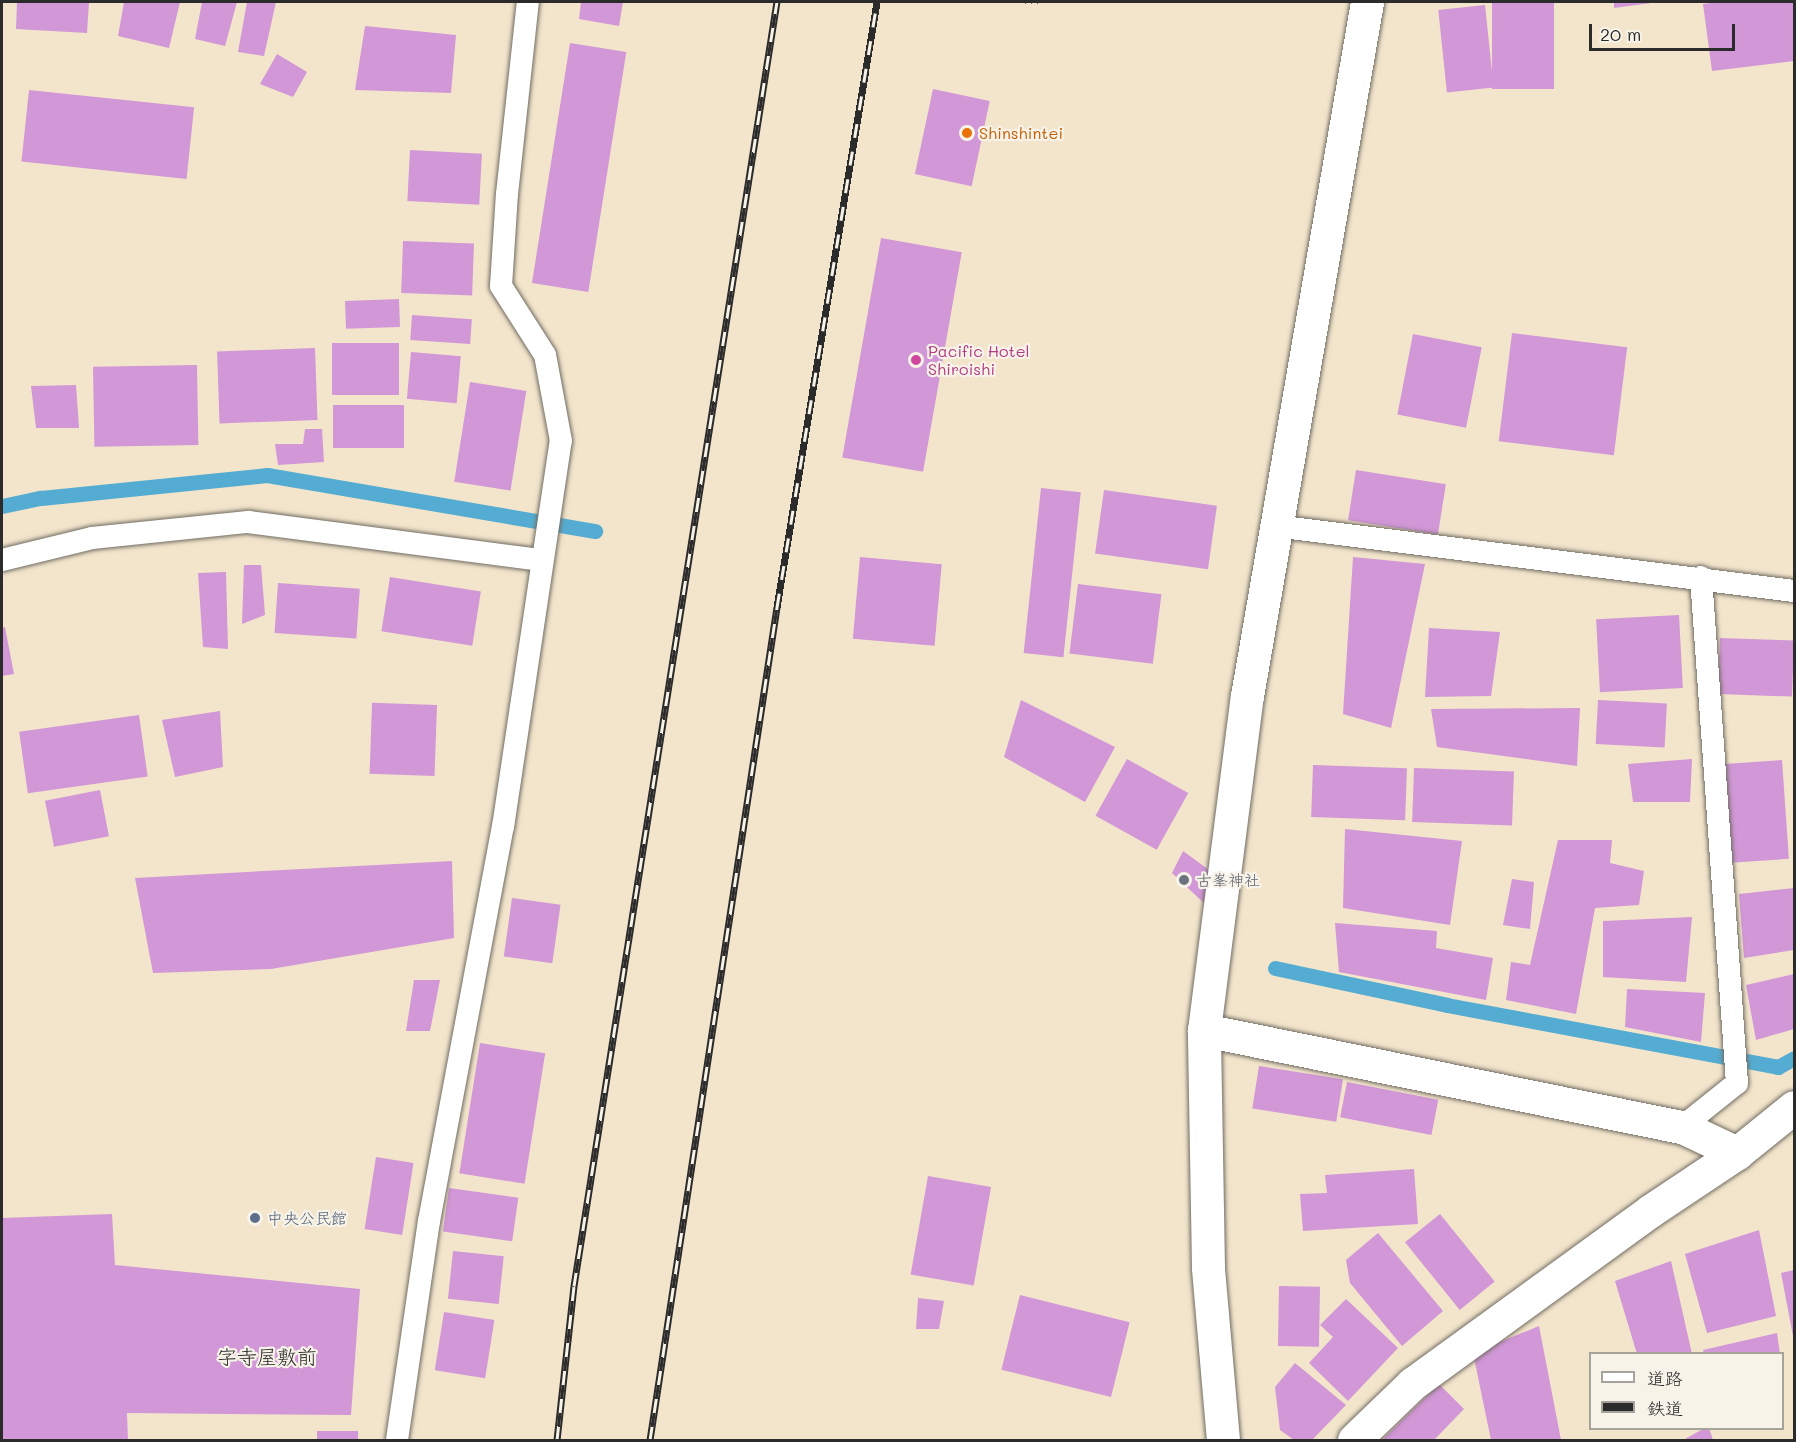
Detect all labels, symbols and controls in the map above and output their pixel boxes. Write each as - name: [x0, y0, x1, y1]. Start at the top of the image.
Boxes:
- scale bar: [1592, 12, 1738, 50]
- text: 20 m: [1600, 22, 1641, 46]
- place label: Shinshintei: [979, 123, 1063, 143]
- marker: Shinshintei: [960, 126, 974, 140]
- place label: Pacific Hotel Shiroishi: [928, 341, 1030, 379]
- marker: Pacific Hotel Shiroishi: [909, 353, 923, 367]
- place label: 古峯神社: [1196, 870, 1260, 890]
- marker: 古峯神社: [1177, 873, 1191, 887]
- place label: 中央公民館: [267, 1208, 347, 1228]
- marker: 中央公民館: [248, 1211, 262, 1225]
- district label: 字寺屋敷前: [217, 1344, 317, 1368]
- legend: [1589, 1352, 1784, 1430]
- text: 道路: [1647, 1366, 1683, 1390]
- text: 鉄道: [1647, 1396, 1683, 1420]

